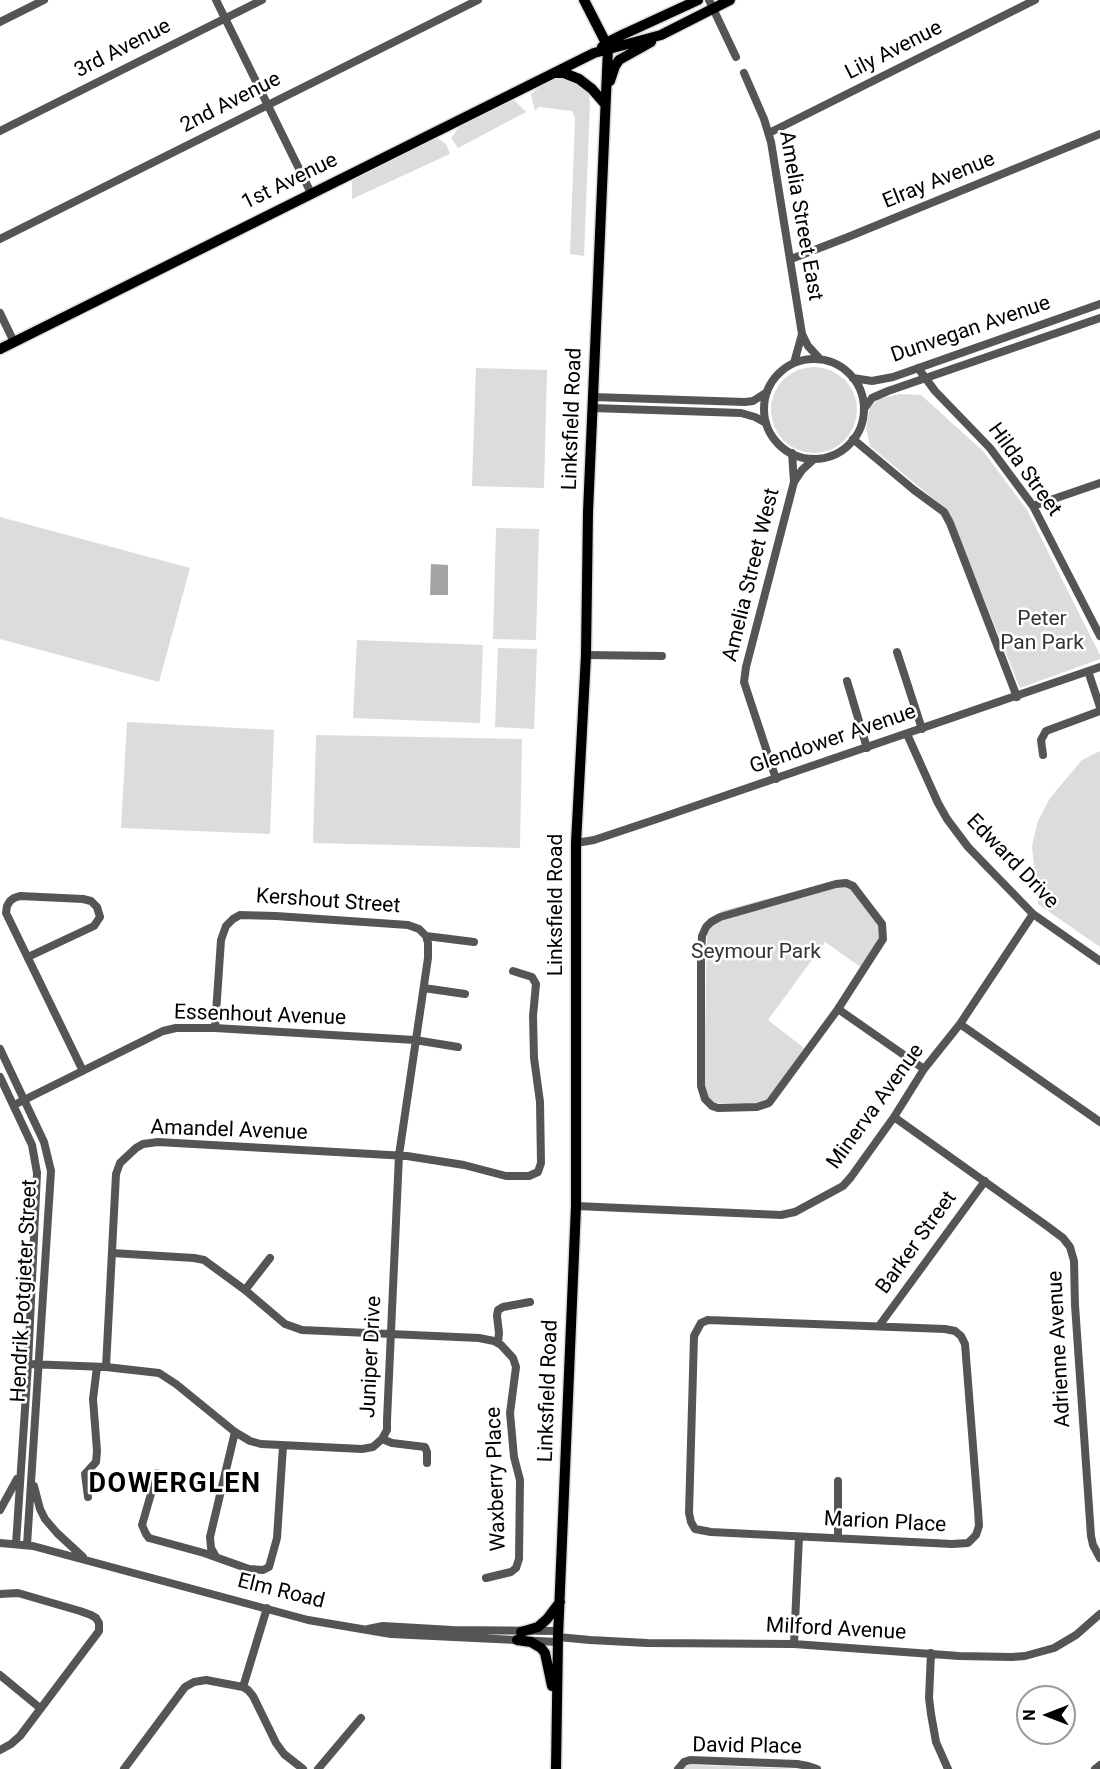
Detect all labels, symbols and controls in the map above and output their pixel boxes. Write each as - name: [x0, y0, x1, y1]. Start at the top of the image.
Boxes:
- street label: 3rd Avenue: [71, 14, 175, 84]
- street label: Lily Avenue: [841, 16, 947, 86]
- street label: 2nd Avenue: [177, 67, 285, 139]
- street label: Amelia Street East: [773, 129, 827, 303]
- street label: Elray Avenue: [879, 147, 999, 215]
- street label: 1st Avenue: [238, 148, 342, 216]
- street label: Dunvegan Avenue: [888, 291, 1054, 369]
- street label: Linksfield Road: [558, 347, 588, 491]
- street label: Hilda Street: [982, 418, 1066, 522]
- street label: Amelia Street West: [718, 486, 786, 664]
- park label: Peter Pan Park: [1000, 607, 1084, 657]
- street label: Glendower Avenue: [747, 700, 919, 780]
- street label: Edward Drive: [961, 809, 1063, 915]
- street label: Linksfield Road: [544, 834, 570, 976]
- street label: Kershout Street: [255, 884, 401, 920]
- park label: Seymour Park: [691, 940, 821, 966]
- street label: Essenhout Avenue: [174, 1000, 346, 1032]
- street label: Minerva Avenue: [822, 1039, 930, 1175]
- street label: Amandel Avenue: [150, 1116, 308, 1146]
- street label: Hendrik Potgieter Street: [7, 1179, 43, 1403]
- street label: Barker Street: [871, 1187, 963, 1299]
- street label: Adrienne Avenue: [1043, 1270, 1077, 1428]
- street label: Juniper Drive: [356, 1295, 388, 1419]
- street label: Linksfield Road: [534, 1319, 564, 1463]
- street label: Waxberry Place: [482, 1406, 512, 1552]
- district label: DOWERGLEN: [88, 1469, 262, 1501]
- street label: Marion Place: [823, 1507, 947, 1539]
- street label: Elm Road: [235, 1569, 327, 1615]
- street label: Milford Avenue: [765, 1614, 907, 1646]
- north arrow: [1016, 1685, 1076, 1745]
- text: N: [1020, 1709, 1039, 1721]
- street label: David Place: [692, 1733, 802, 1761]

